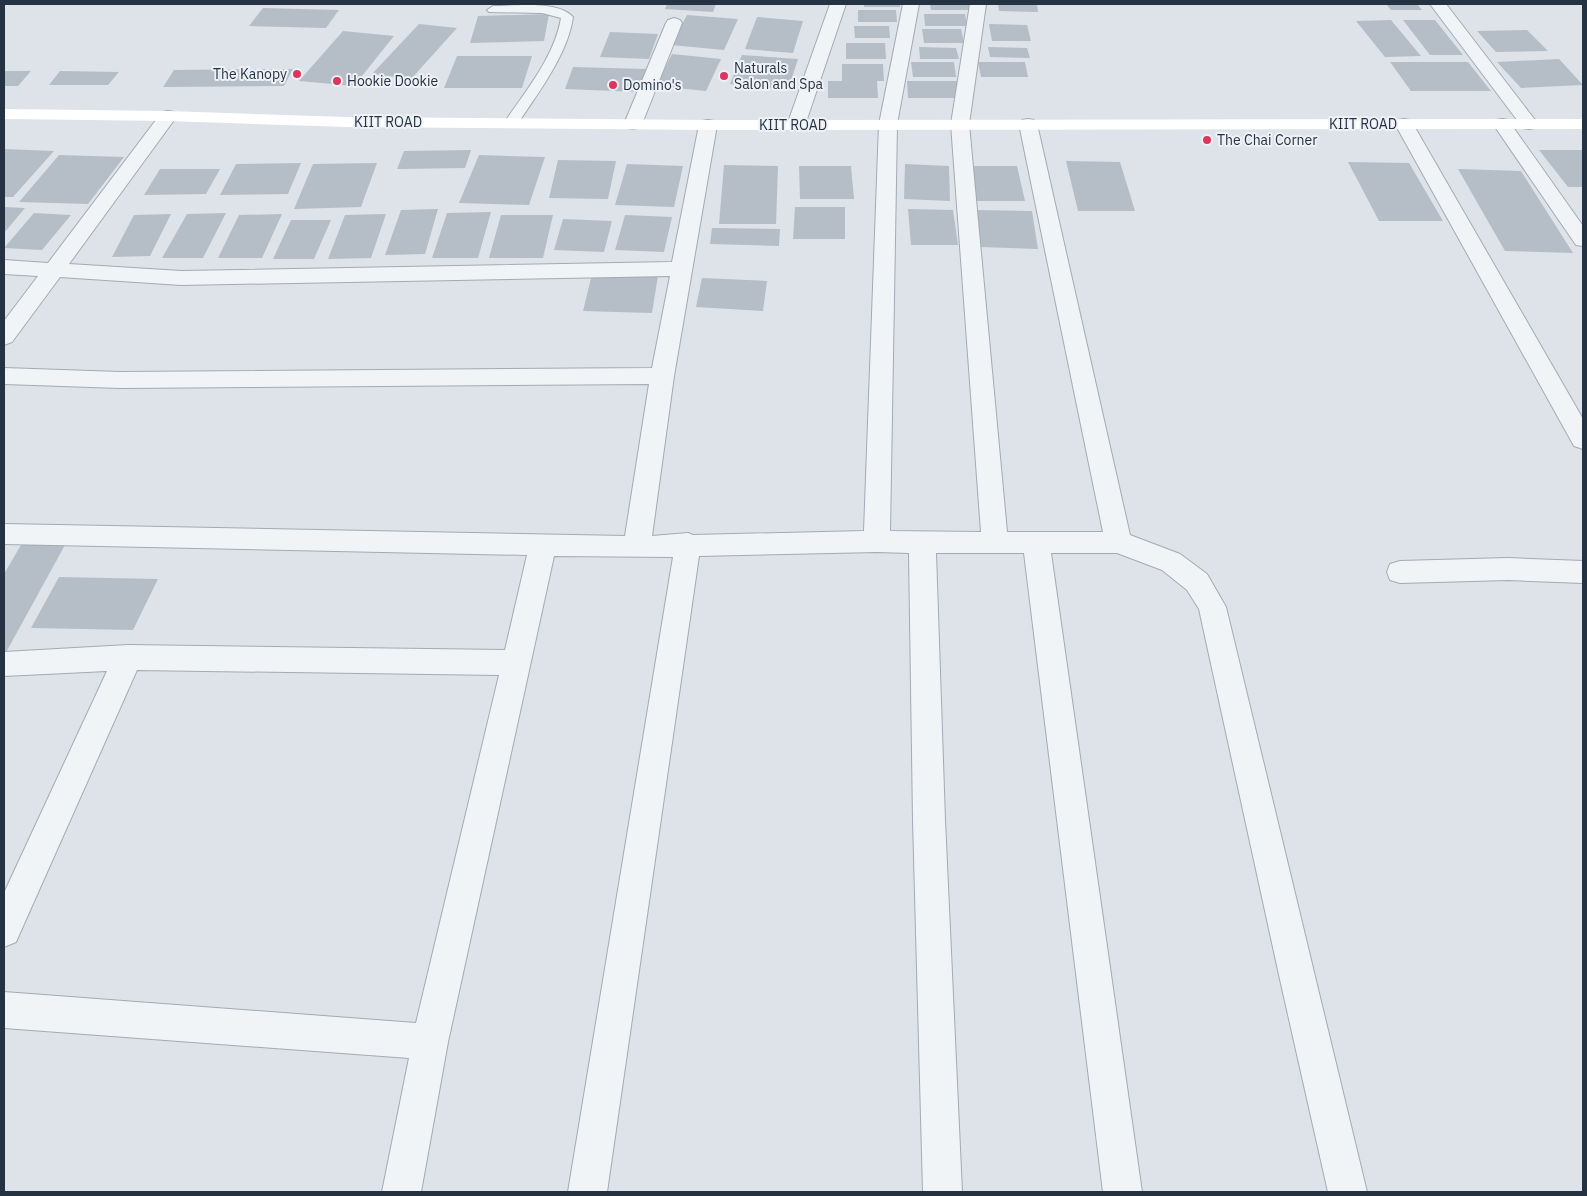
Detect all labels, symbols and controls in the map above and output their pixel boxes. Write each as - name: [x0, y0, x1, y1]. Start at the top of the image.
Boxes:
- place label: Naturals Salon and Spa: [734, 59, 824, 93]
- place label: The Kanopy: [213, 65, 287, 83]
- marker: The Kanopy: [291, 68, 303, 80]
- marker: Naturals Salon and Spa: [718, 70, 730, 82]
- place label: Hookie Dookie: [347, 72, 438, 90]
- marker: Hookie Dookie: [331, 75, 343, 87]
- place label: Domino's: [623, 76, 682, 94]
- marker: Domino's: [607, 79, 619, 91]
- street label: KIIT ROAD: [354, 113, 422, 131]
- street label: KIIT ROAD: [1329, 115, 1397, 133]
- street label: KIIT ROAD: [759, 116, 827, 134]
- place label: The Chai Corner: [1217, 131, 1317, 149]
- marker: The Chai Corner: [1201, 134, 1213, 146]

